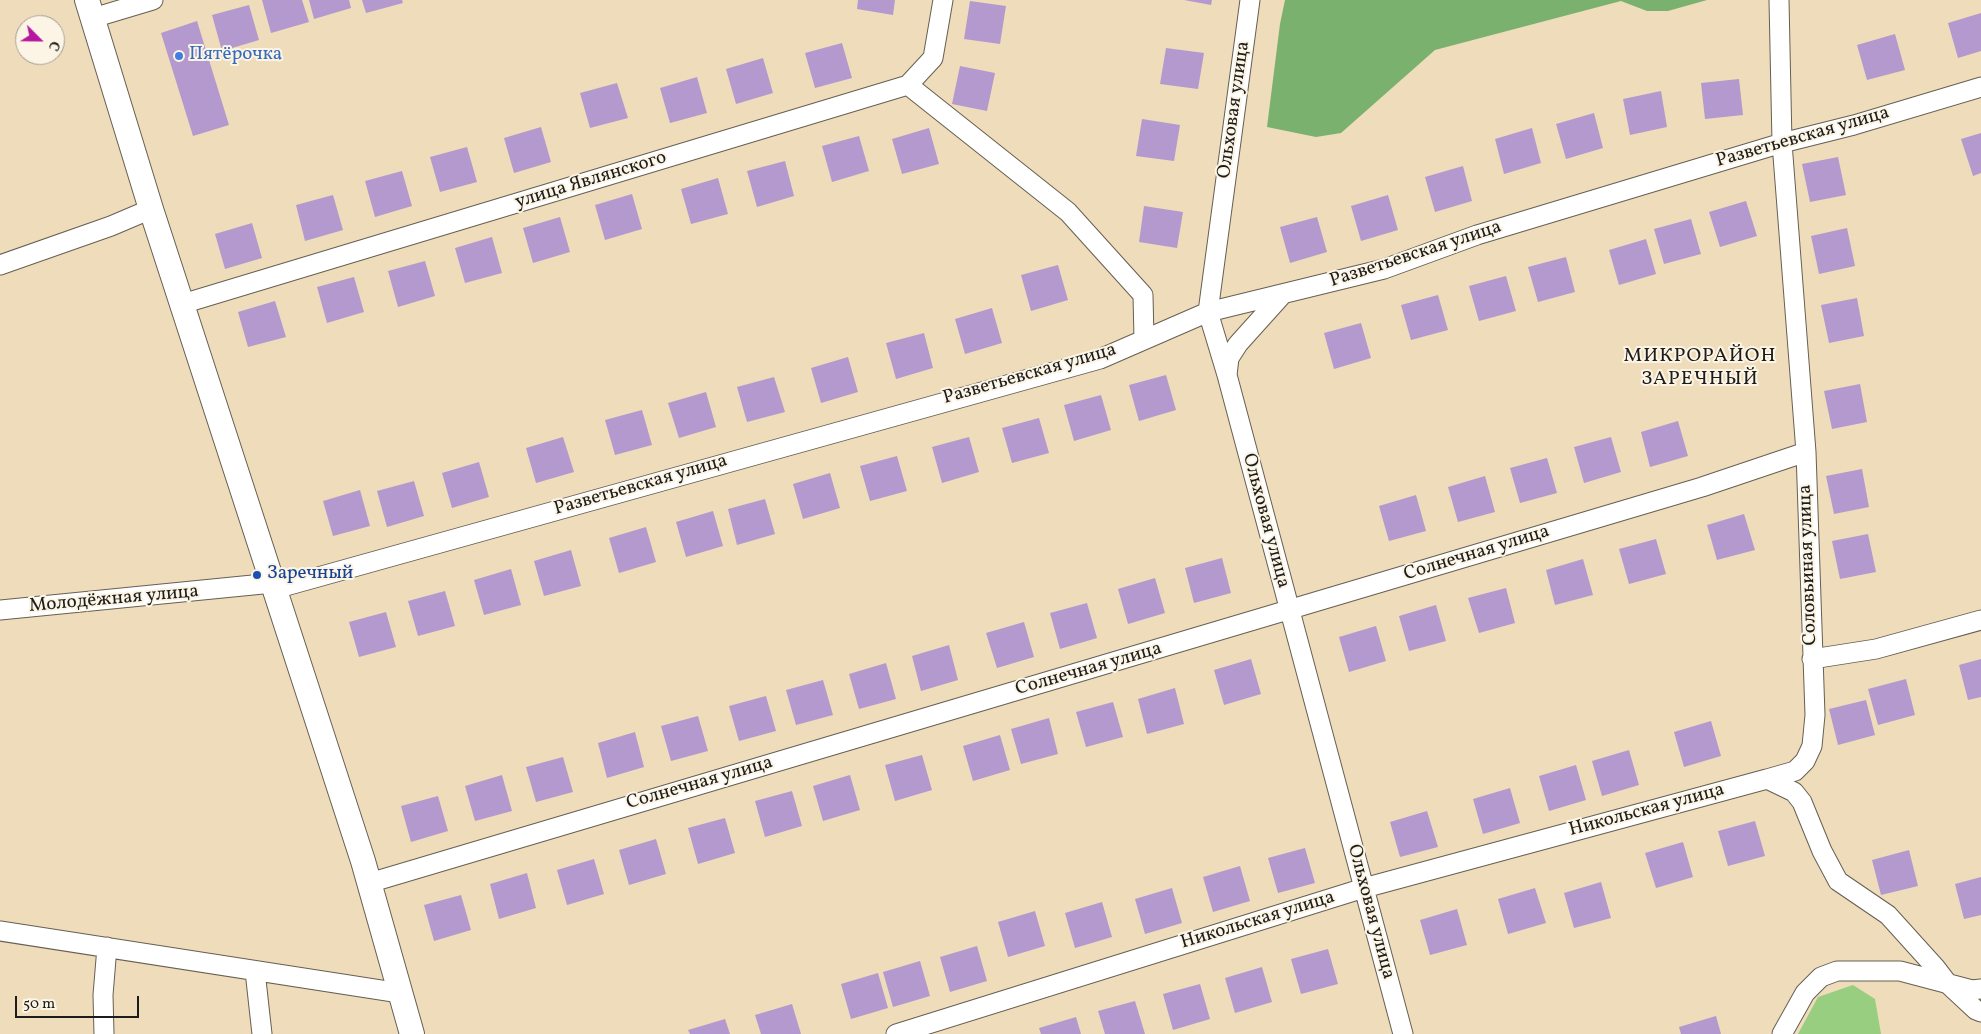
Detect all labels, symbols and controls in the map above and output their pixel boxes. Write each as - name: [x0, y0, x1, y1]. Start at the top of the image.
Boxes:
- north arrow: [15, 15, 65, 65]
- text: С: [43, 38, 64, 54]
- street label: Ольховая улица: [1214, 40, 1256, 180]
- place label: Пятёрочка: [189, 45, 282, 67]
- marker: Пятёрочка: [173, 50, 185, 62]
- street label: Разветьевская улица: [1714, 102, 1892, 174]
- street label: улица Являнского: [513, 147, 669, 215]
- street label: Разветьевская улица: [1327, 216, 1505, 294]
- street label: Разветьевская улица: [941, 339, 1119, 411]
- district label: МИКРОРАЙОН ЗАРЕЧНЫЙ: [1622, 345, 1778, 392]
- street label: Разветьевская улица: [552, 450, 730, 522]
- street label: Ольховая улица: [1236, 451, 1294, 591]
- street label: Соловьиная улица: [1795, 484, 1823, 646]
- street label: Солнечная улица: [1401, 521, 1553, 587]
- place label: Заречный: [267, 564, 353, 586]
- marker: Заречный: [251, 569, 263, 581]
- street label: Молодёжная улица: [28, 581, 200, 619]
- street label: Солнечная улица: [1013, 638, 1165, 702]
- street label: Солнечная улица: [624, 752, 776, 816]
- street label: Никольская улица: [1567, 779, 1727, 843]
- street label: Ольховая улица: [1341, 842, 1399, 982]
- street label: Никольская улица: [1178, 887, 1338, 955]
- scale bar: [18, 986, 141, 1018]
- text: 50 m: [23, 994, 55, 1015]

